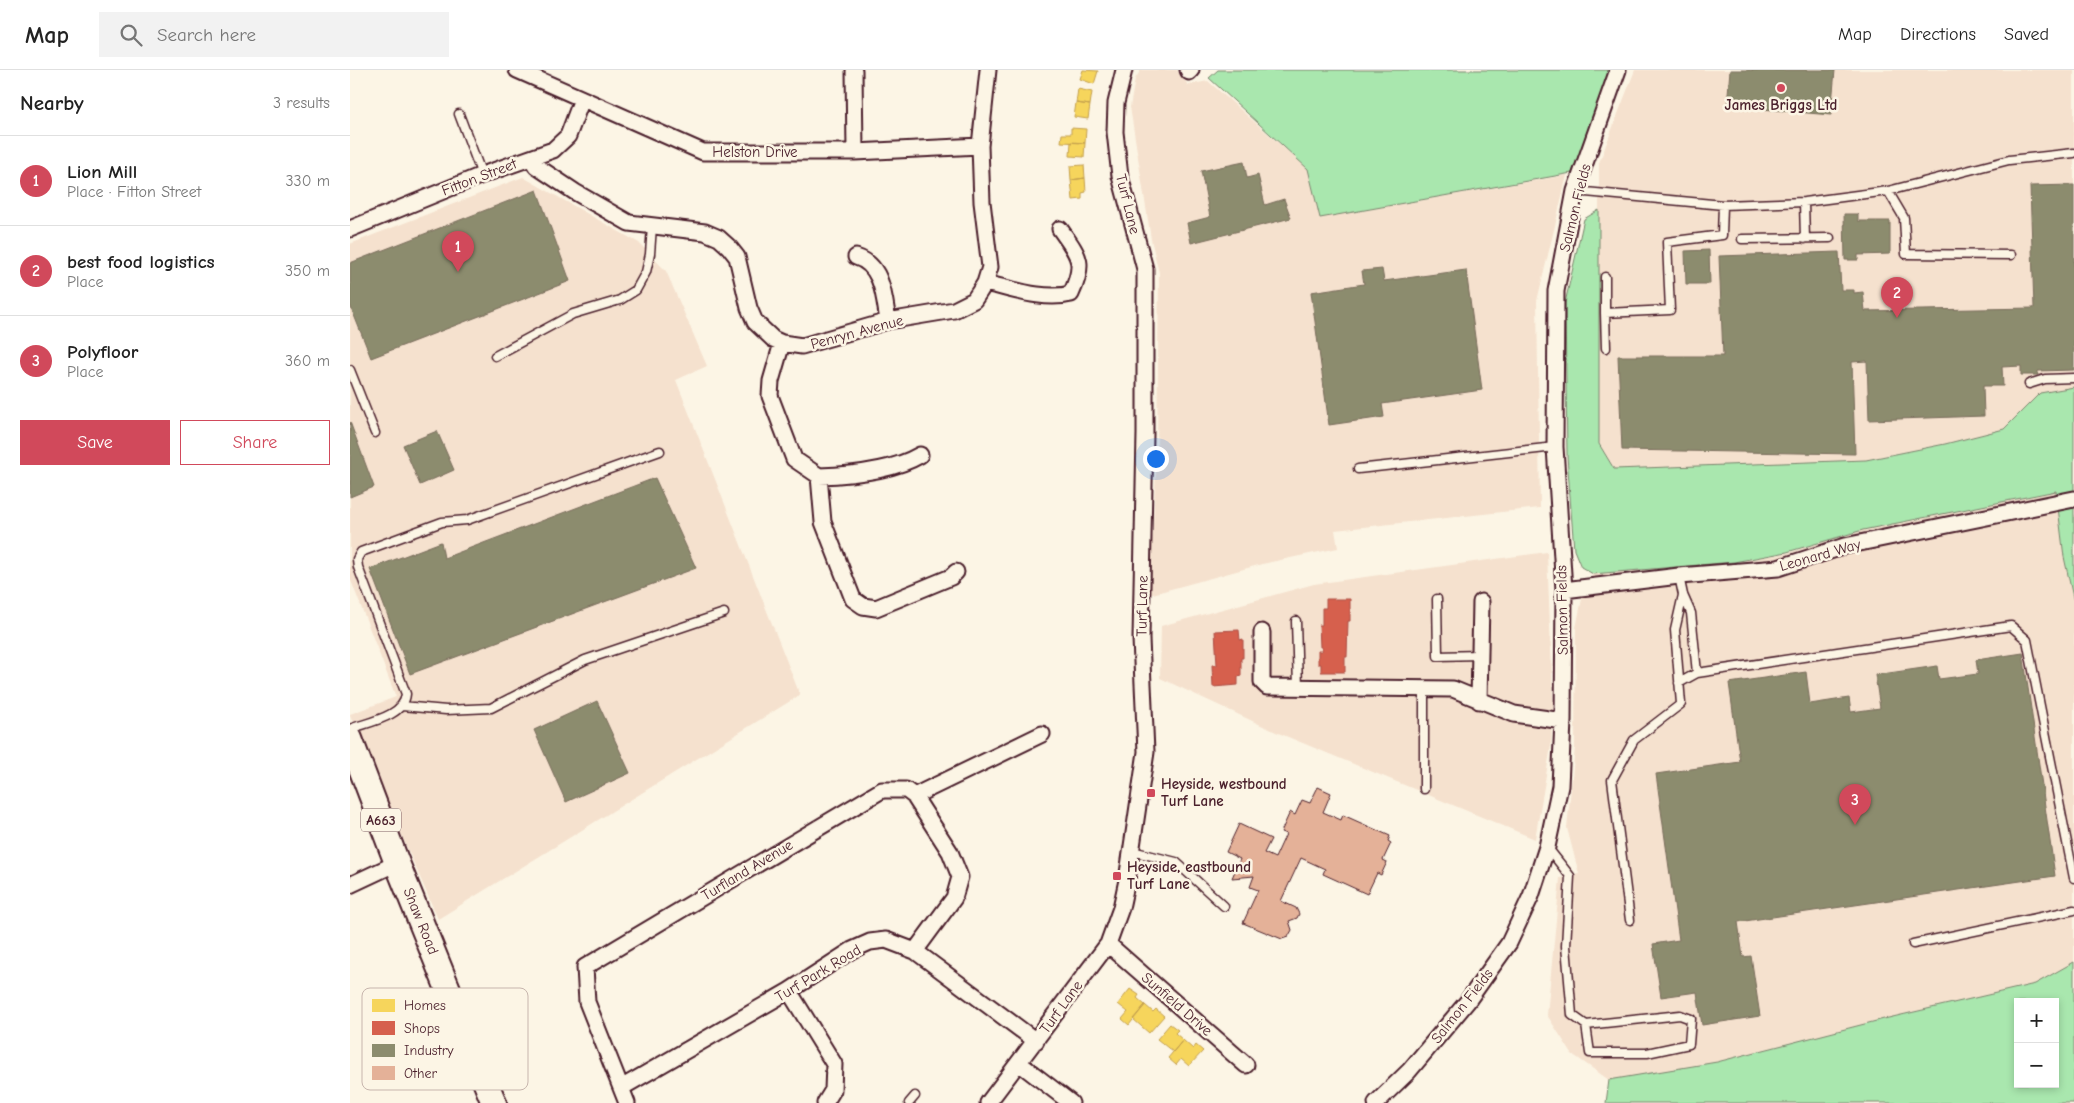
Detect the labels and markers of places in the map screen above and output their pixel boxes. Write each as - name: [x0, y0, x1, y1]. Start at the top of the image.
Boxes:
- marker: James Briggs Ltd: [1775, 82, 1787, 94]
- place label: James Briggs Ltd: [1725, 96, 1837, 114]
- pin: 1: [442, 231, 474, 272]
- pin: 2: [1881, 277, 1913, 318]
- place label: Heyside, westbound Turf Lane: [1161, 775, 1287, 810]
- pin: 3: [1839, 784, 1871, 825]
- marker: Heyside, westbound Turf Lane: [1145, 787, 1157, 799]
- place label: Heyside, eastbound Turf Lane: [1127, 858, 1251, 893]
- marker: Heyside, eastbound Turf Lane: [1111, 870, 1123, 882]

